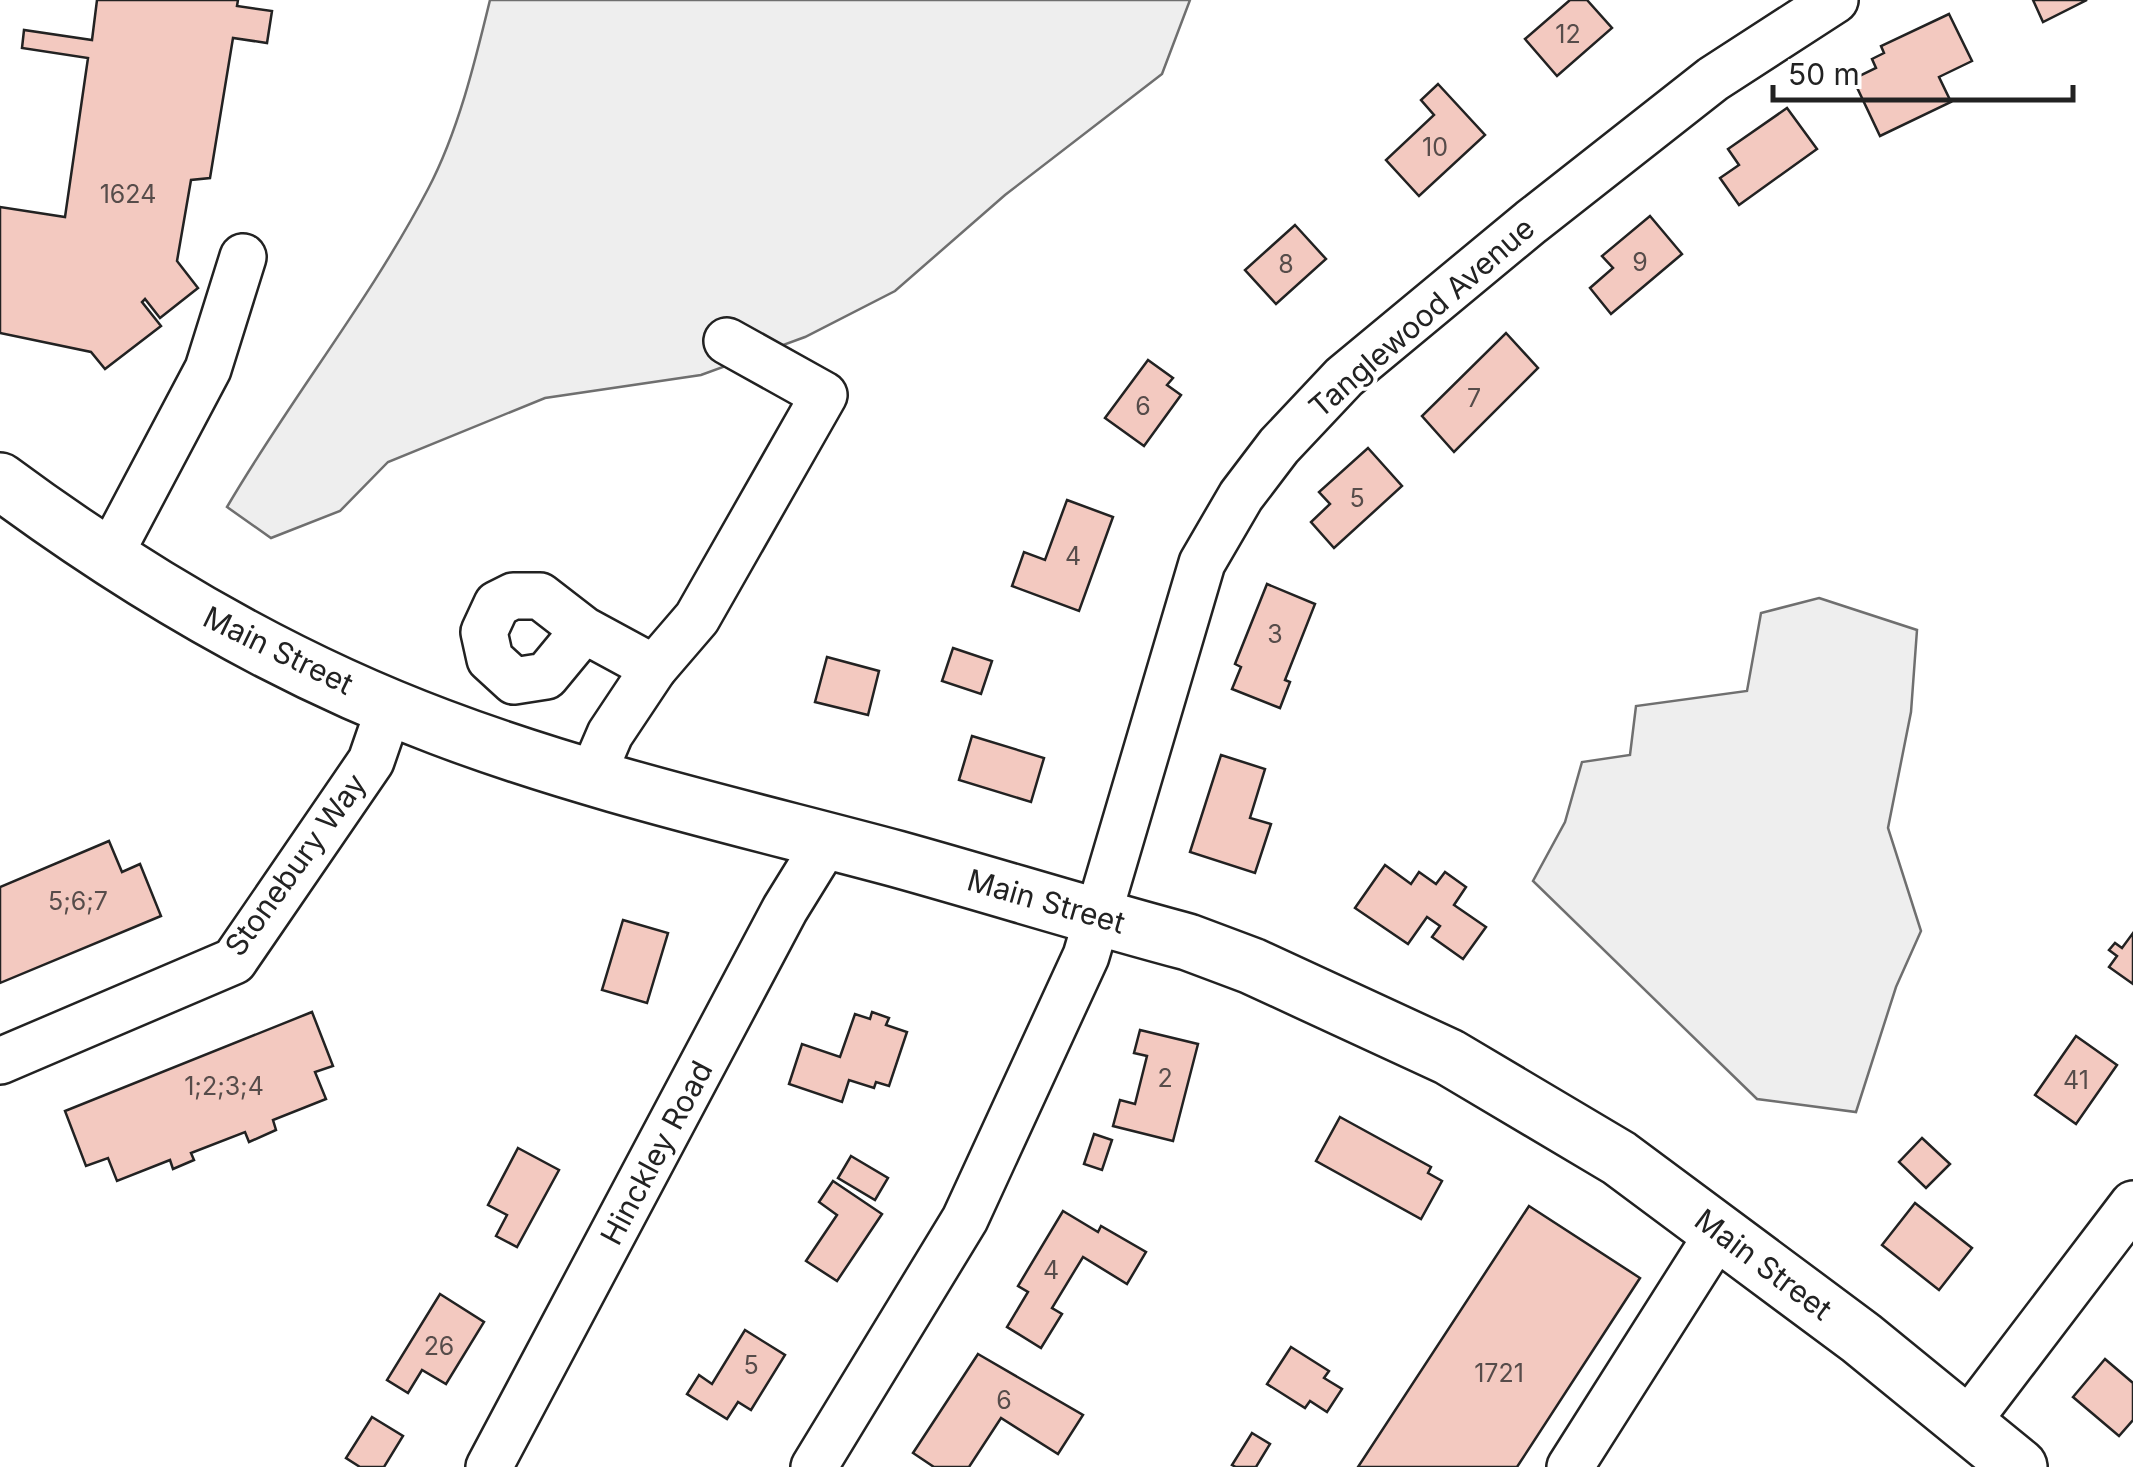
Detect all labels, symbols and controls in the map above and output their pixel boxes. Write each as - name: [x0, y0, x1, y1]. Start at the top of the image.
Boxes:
- house number: 12: [1555, 19, 1581, 49]
- scale bar: [1773, 40, 2073, 102]
- text: 50 m: [1788, 56, 1860, 92]
- house number: 10: [1422, 132, 1448, 162]
- house number: 1624: [100, 179, 156, 209]
- street label: Tanglewood Avenue: [1301, 210, 1541, 425]
- house number: 9: [1632, 247, 1648, 277]
- house number: 8: [1278, 249, 1294, 279]
- house number: 7: [1467, 383, 1481, 413]
- house number: 6: [1135, 391, 1151, 421]
- house number: 5: [1349, 483, 1365, 513]
- house number: 4: [1065, 541, 1081, 571]
- street label: Main Street: [198, 598, 359, 702]
- house number: 3: [1267, 619, 1283, 649]
- street label: Stonebury Way: [217, 766, 373, 963]
- street label: Main Street: [963, 861, 1129, 941]
- house number: 5;6;7: [48, 886, 108, 916]
- street label: Hinckley Road: [593, 1055, 720, 1250]
- house number: 2: [1157, 1063, 1173, 1093]
- house number: 41: [2063, 1065, 2089, 1095]
- house number: 1;2;3;4: [184, 1071, 264, 1101]
- street label: Main Street: [1688, 1201, 1839, 1327]
- house number: 4: [1043, 1255, 1059, 1285]
- house number: 26: [424, 1331, 454, 1361]
- house number: 5: [743, 1350, 759, 1380]
- house number: 1721: [1474, 1358, 1524, 1388]
- house number: 6: [996, 1385, 1012, 1415]

